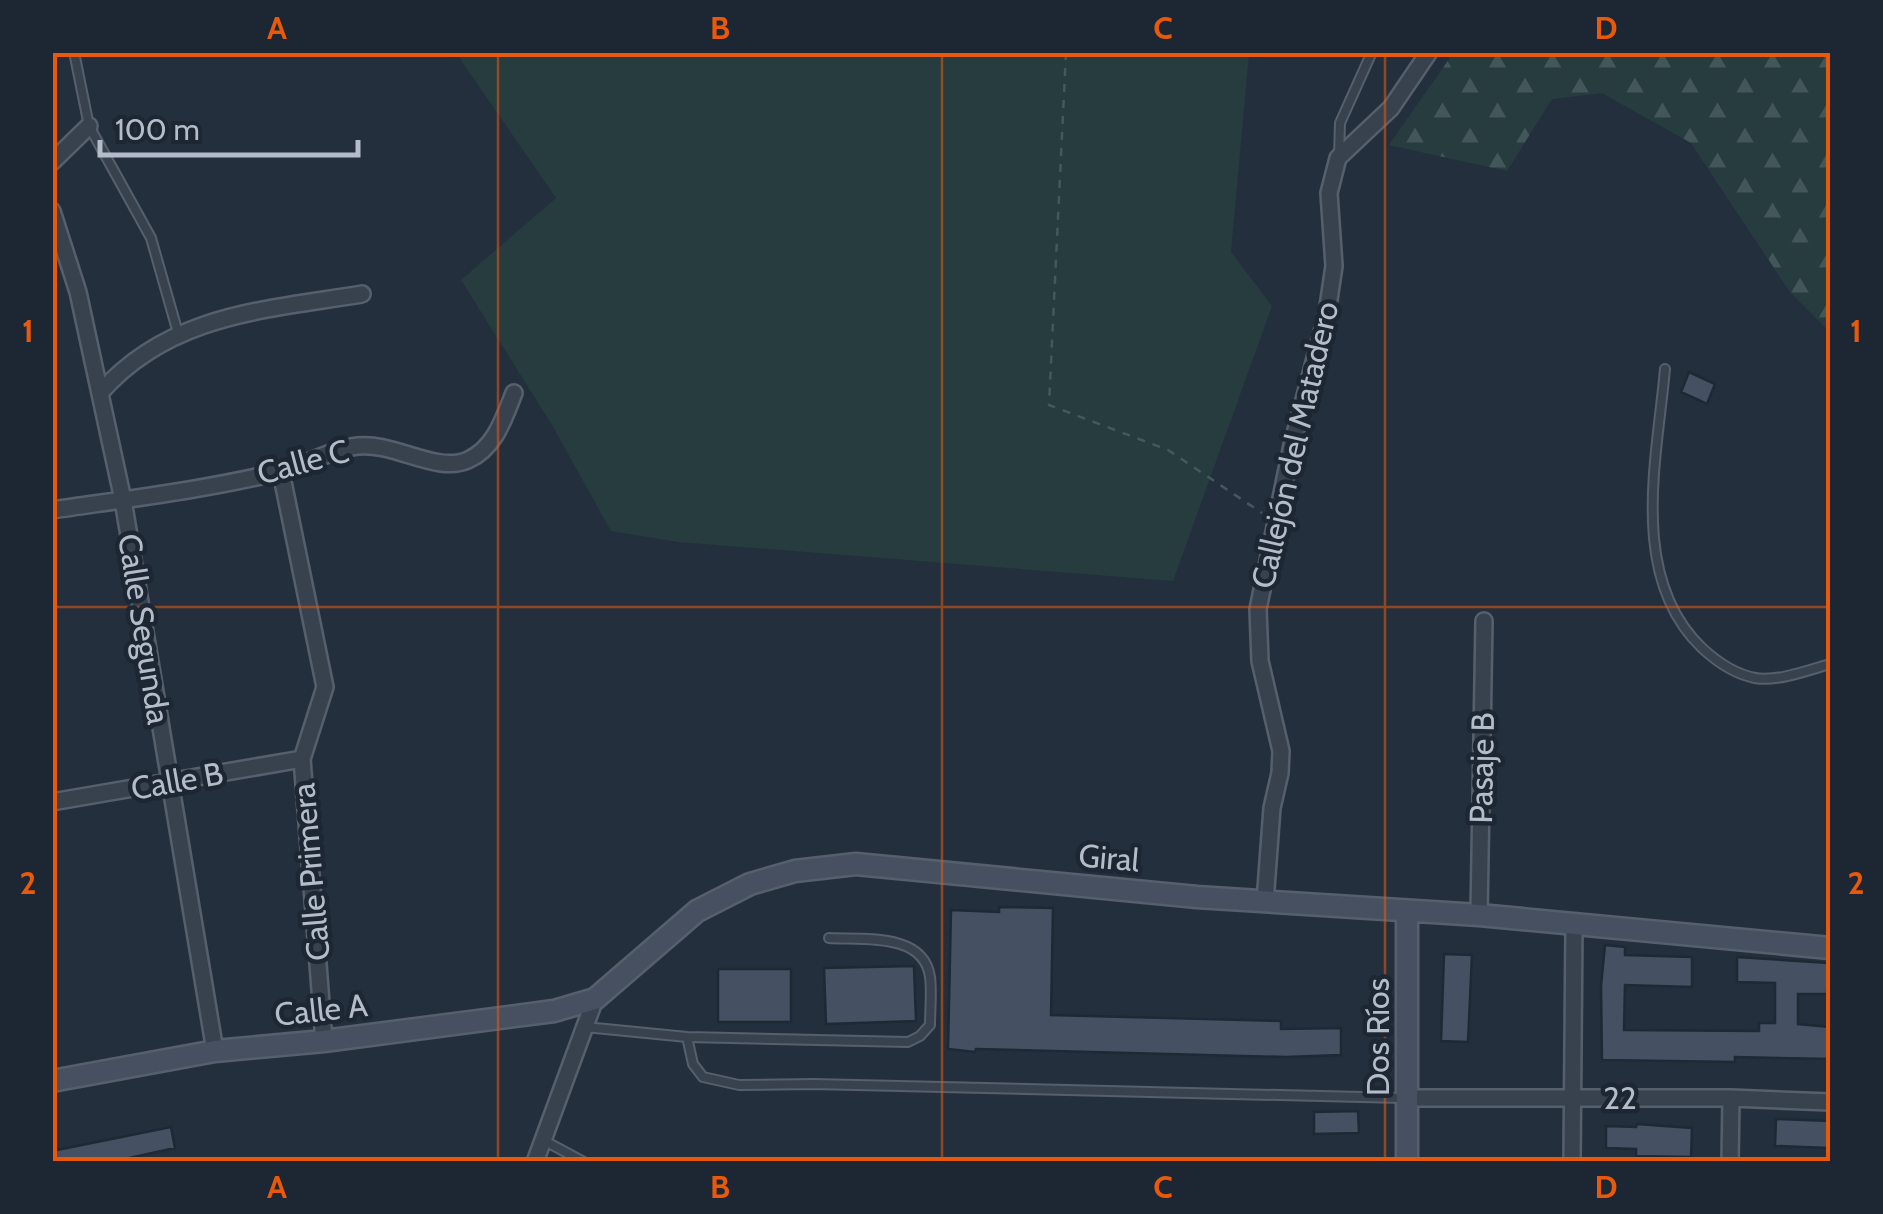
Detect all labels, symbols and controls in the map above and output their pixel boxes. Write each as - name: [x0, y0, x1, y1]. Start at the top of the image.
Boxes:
- text: A: [267, 8, 287, 47]
- text: B: [710, 8, 730, 47]
- text: C: [1153, 8, 1173, 47]
- text: D: [1594, 8, 1618, 47]
- scale bar: [100, 95, 358, 157]
- text: 100 m: [115, 111, 200, 148]
- street label: Callejón del Matadero: [1243, 298, 1346, 592]
- text: 1: [22, 311, 34, 350]
- text: 1: [1850, 311, 1862, 350]
- street label: Calle C: [253, 431, 353, 492]
- street label: Calle Segunda: [110, 531, 179, 728]
- street label: Pasaje B: [1461, 712, 1502, 824]
- street label: Calle B: [128, 753, 226, 808]
- street label: Calle Primera: [283, 781, 338, 963]
- street label: Giral: [1077, 835, 1142, 880]
- text: 2: [20, 863, 36, 902]
- text: 2: [1848, 863, 1864, 902]
- street label: Dos Ríos: [1358, 978, 1397, 1096]
- street label: Calle A: [273, 985, 370, 1034]
- street label: 22: [1603, 1078, 1637, 1117]
- text: A: [267, 1167, 287, 1206]
- text: B: [710, 1167, 730, 1206]
- text: C: [1153, 1167, 1173, 1206]
- text: D: [1594, 1167, 1618, 1206]

